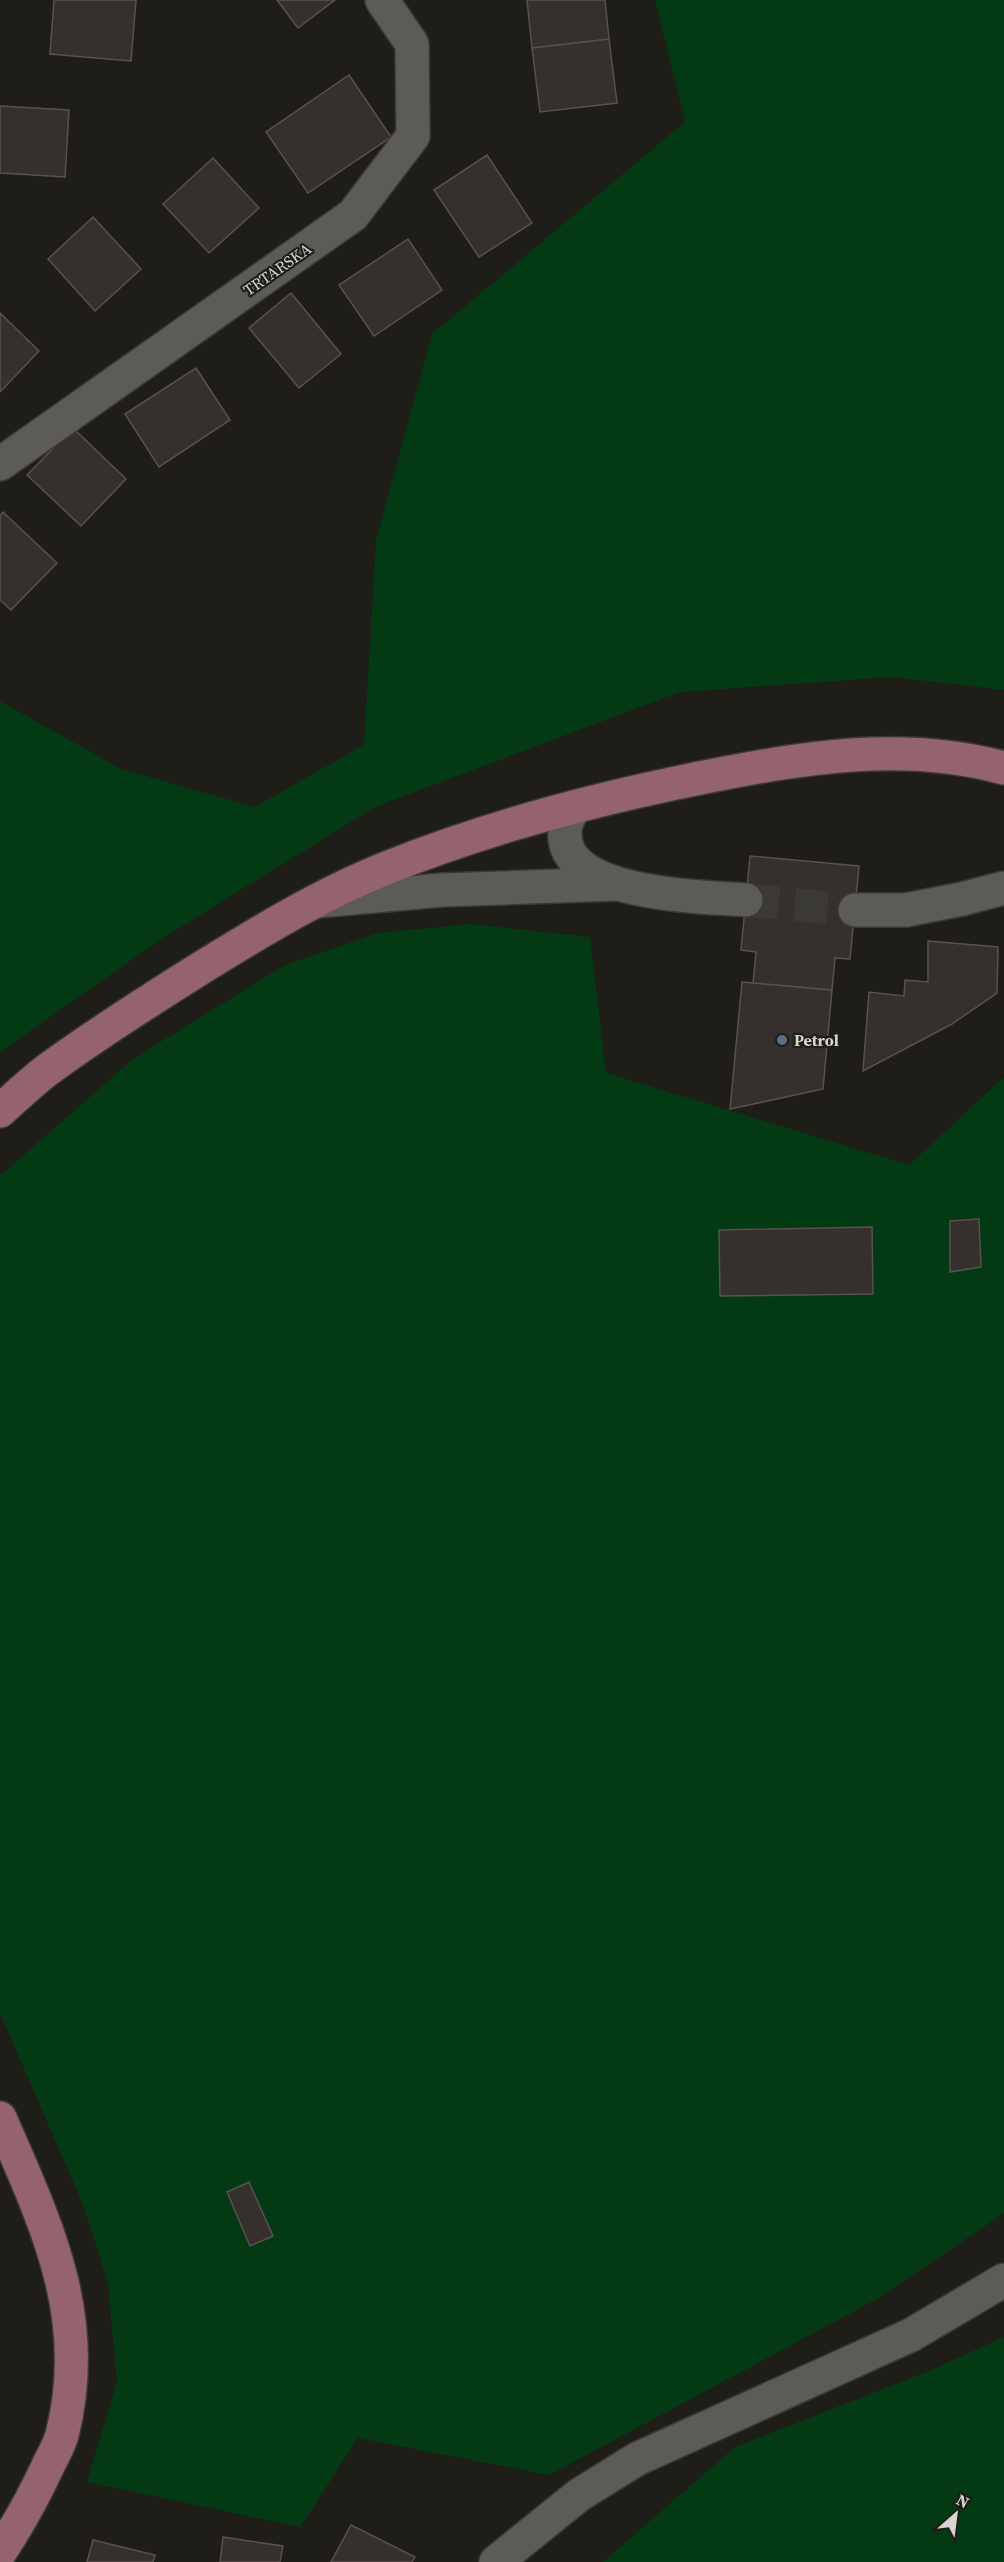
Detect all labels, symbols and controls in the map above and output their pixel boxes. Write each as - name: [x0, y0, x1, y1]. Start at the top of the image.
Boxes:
- street label: TRTARSKA: [239, 237, 316, 301]
- place label: Petrol: [794, 1029, 839, 1051]
- marker: Petrol: [775, 1033, 789, 1047]
- north arrow: [926, 2484, 986, 2544]
- text: N: [953, 2488, 974, 2513]

